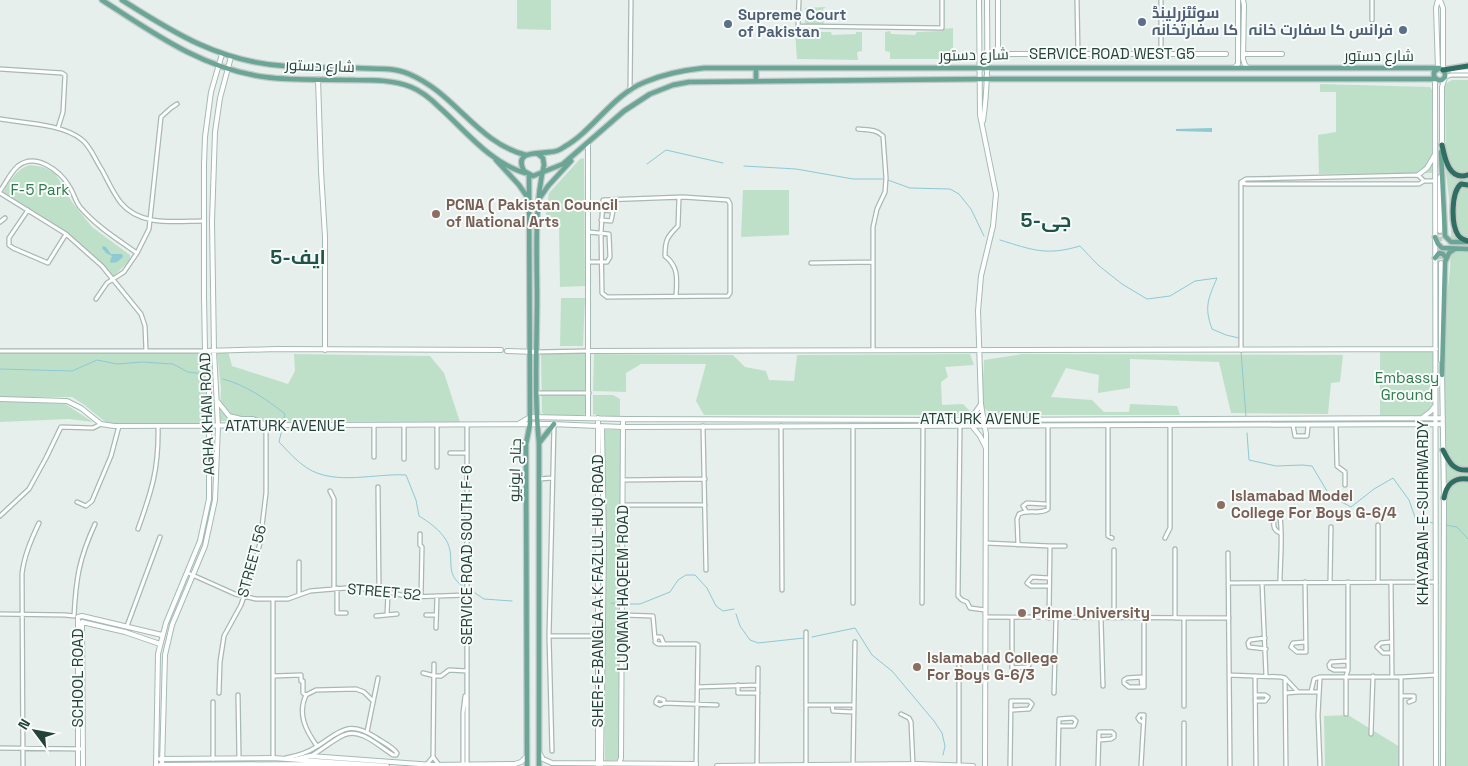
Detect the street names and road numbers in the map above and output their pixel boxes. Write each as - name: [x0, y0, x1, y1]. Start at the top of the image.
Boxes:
- street label: شارع دستور: [938, 44, 1009, 67]
- street label: SERVICE ROAD WEST G5: [1029, 44, 1195, 63]
- street label: شارع دستور: [1343, 46, 1414, 67]
- street label: شارع دستور: [284, 55, 355, 78]
- street label: AGHA KHAN ROAD: [195, 352, 218, 476]
- street label: ATATURK AVENUE: [920, 409, 1040, 428]
- street label: ATATURK AVENUE: [225, 416, 345, 435]
- street label: KHAYABAN-E-SUHRWARDY: [1413, 421, 1432, 605]
- street label: جناح ایونیو: [504, 438, 527, 502]
- street label: SHER-E-BANGLA A K FAZLUL HUQ ROAD: [588, 454, 607, 727]
- street label: SERVICE ROAD SOUTH F-6: [457, 465, 476, 645]
- street label: LUQMAN HAQEEM ROAD: [613, 505, 632, 671]
- street label: STREET 56: [233, 522, 270, 599]
- street label: STREET 52: [346, 579, 422, 604]
- street label: SCHOOL ROAD: [68, 628, 87, 728]

